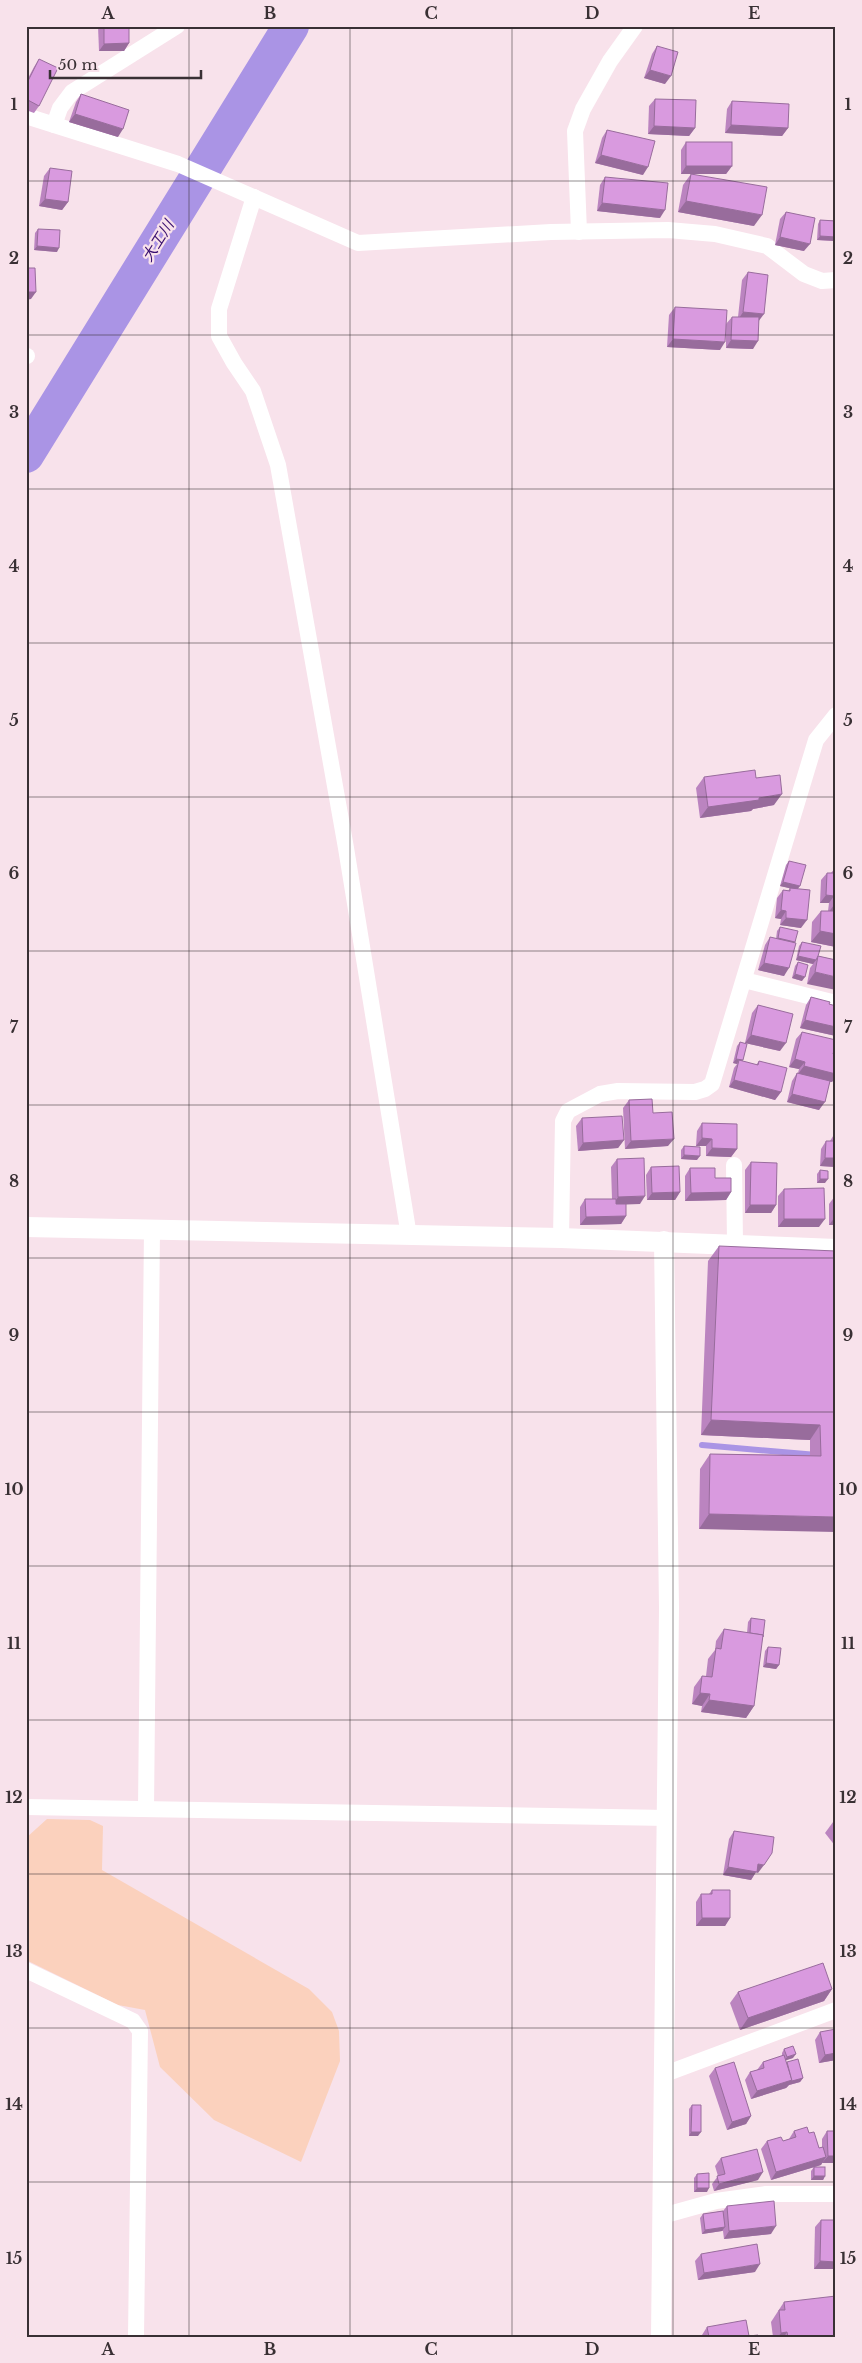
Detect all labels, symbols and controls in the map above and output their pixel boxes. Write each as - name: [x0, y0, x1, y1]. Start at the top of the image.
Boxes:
- text: A: [101, 3, 116, 23]
- text: B: [264, 3, 277, 23]
- text: C: [424, 3, 438, 23]
- text: D: [585, 3, 599, 23]
- text: E: [748, 3, 760, 23]
- scale bar: [50, 48, 201, 80]
- text: 50 m: [58, 55, 98, 74]
- text: 1: [11, 94, 18, 114]
- text: 1: [845, 94, 852, 114]
- water label: 大工川: [138, 215, 179, 265]
- text: 2: [9, 248, 19, 268]
- text: 2: [843, 248, 853, 268]
- text: 3: [9, 402, 19, 422]
- text: 3: [843, 402, 853, 422]
- text: 4: [9, 556, 19, 576]
- text: 4: [843, 556, 853, 576]
- text: 5: [9, 710, 19, 730]
- text: 5: [843, 710, 853, 730]
- text: 6: [9, 863, 20, 883]
- text: 6: [843, 863, 854, 883]
- text: 7: [10, 1017, 19, 1037]
- text: 7: [844, 1017, 853, 1037]
- text: 8: [9, 1171, 19, 1191]
- text: 8: [843, 1171, 853, 1191]
- text: 9: [9, 1325, 20, 1345]
- text: 9: [843, 1325, 854, 1345]
- text: 10: [4, 1479, 24, 1499]
- text: 10: [838, 1479, 858, 1499]
- text: 11: [7, 1633, 21, 1653]
- text: 11: [841, 1633, 855, 1653]
- text: 12: [5, 1787, 23, 1807]
- text: 12: [839, 1787, 857, 1807]
- text: 13: [5, 1941, 23, 1961]
- text: 13: [839, 1941, 857, 1961]
- text: 14: [5, 2094, 23, 2114]
- text: 14: [839, 2094, 857, 2114]
- text: 15: [6, 2248, 22, 2268]
- text: 15: [840, 2248, 856, 2268]
- text: A: [101, 2339, 116, 2359]
- text: B: [264, 2339, 277, 2359]
- text: C: [424, 2339, 438, 2359]
- text: D: [585, 2339, 599, 2359]
- text: E: [748, 2339, 760, 2359]

